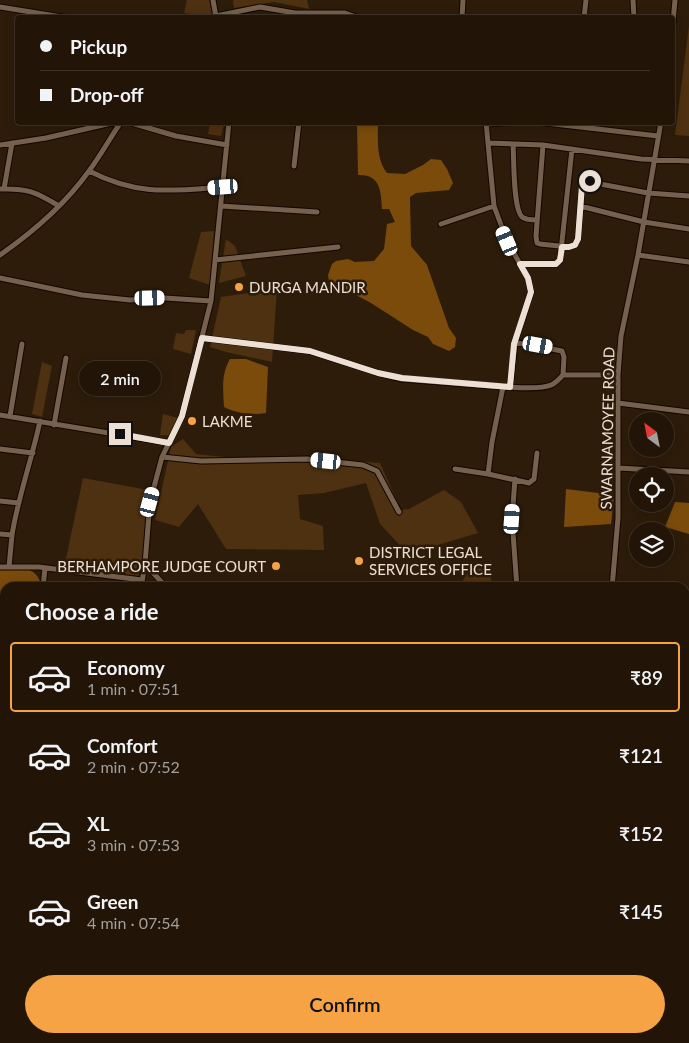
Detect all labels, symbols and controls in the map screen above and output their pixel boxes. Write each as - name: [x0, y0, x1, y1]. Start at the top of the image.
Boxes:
- text: Pickup: [70, 35, 127, 58]
- text: Drop-off: [70, 83, 144, 106]
- route start: [579, 170, 601, 192]
- car: [207, 178, 238, 196]
- car: [494, 224, 519, 258]
- place label: DURGA MANDIR: [249, 278, 366, 296]
- marker: DURGA MANDIR: [233, 281, 245, 293]
- car: [134, 290, 165, 306]
- car: [521, 335, 554, 355]
- street label: SWARNAMOYEE ROAD: [597, 347, 617, 509]
- callout: 2 min: [79, 362, 161, 396]
- text: 2 min: [100, 369, 140, 388]
- place label: LAKME: [202, 412, 252, 430]
- north arrow: [629, 412, 674, 458]
- map controls: [629, 412, 674, 567]
- marker: LAKME: [186, 415, 198, 427]
- route end: [109, 423, 131, 445]
- car: [310, 452, 341, 470]
- button: locate: [629, 467, 674, 512]
- car: [138, 486, 161, 518]
- car: [503, 504, 520, 534]
- button: layers: [629, 522, 674, 567]
- place label: DISTRICT LEGAL SERVICES OFFICE: [369, 543, 492, 578]
- marker: DISTRICT LEGAL SERVICES OFFICE: [353, 555, 365, 567]
- place label: BERHAMPORE JUDGE COURT: [57, 557, 266, 575]
- marker: BERHAMPORE JUDGE COURT: [270, 560, 282, 572]
- text: Choose a ride: [25, 598, 159, 625]
- icon: car: [27, 655, 72, 700]
- text: Economy: [87, 656, 165, 679]
- text: ₹89: [630, 666, 663, 689]
- text: 1 min · 07:51: [87, 679, 180, 698]
- icon: car: [27, 733, 72, 778]
- text: Comfort: [87, 734, 158, 757]
- text: ₹121: [619, 744, 663, 767]
- text: 2 min · 07:52: [87, 757, 180, 776]
- icon: car: [27, 811, 72, 856]
- text: XL: [87, 812, 110, 835]
- text: ₹152: [619, 822, 663, 845]
- text: 3 min · 07:53: [87, 835, 180, 854]
- icon: car: [27, 889, 72, 934]
- text: Green: [87, 890, 138, 913]
- text: ₹145: [619, 900, 663, 923]
- text: 4 min · 07:54: [87, 913, 180, 932]
- button: Confirm: [25, 975, 665, 1033]

